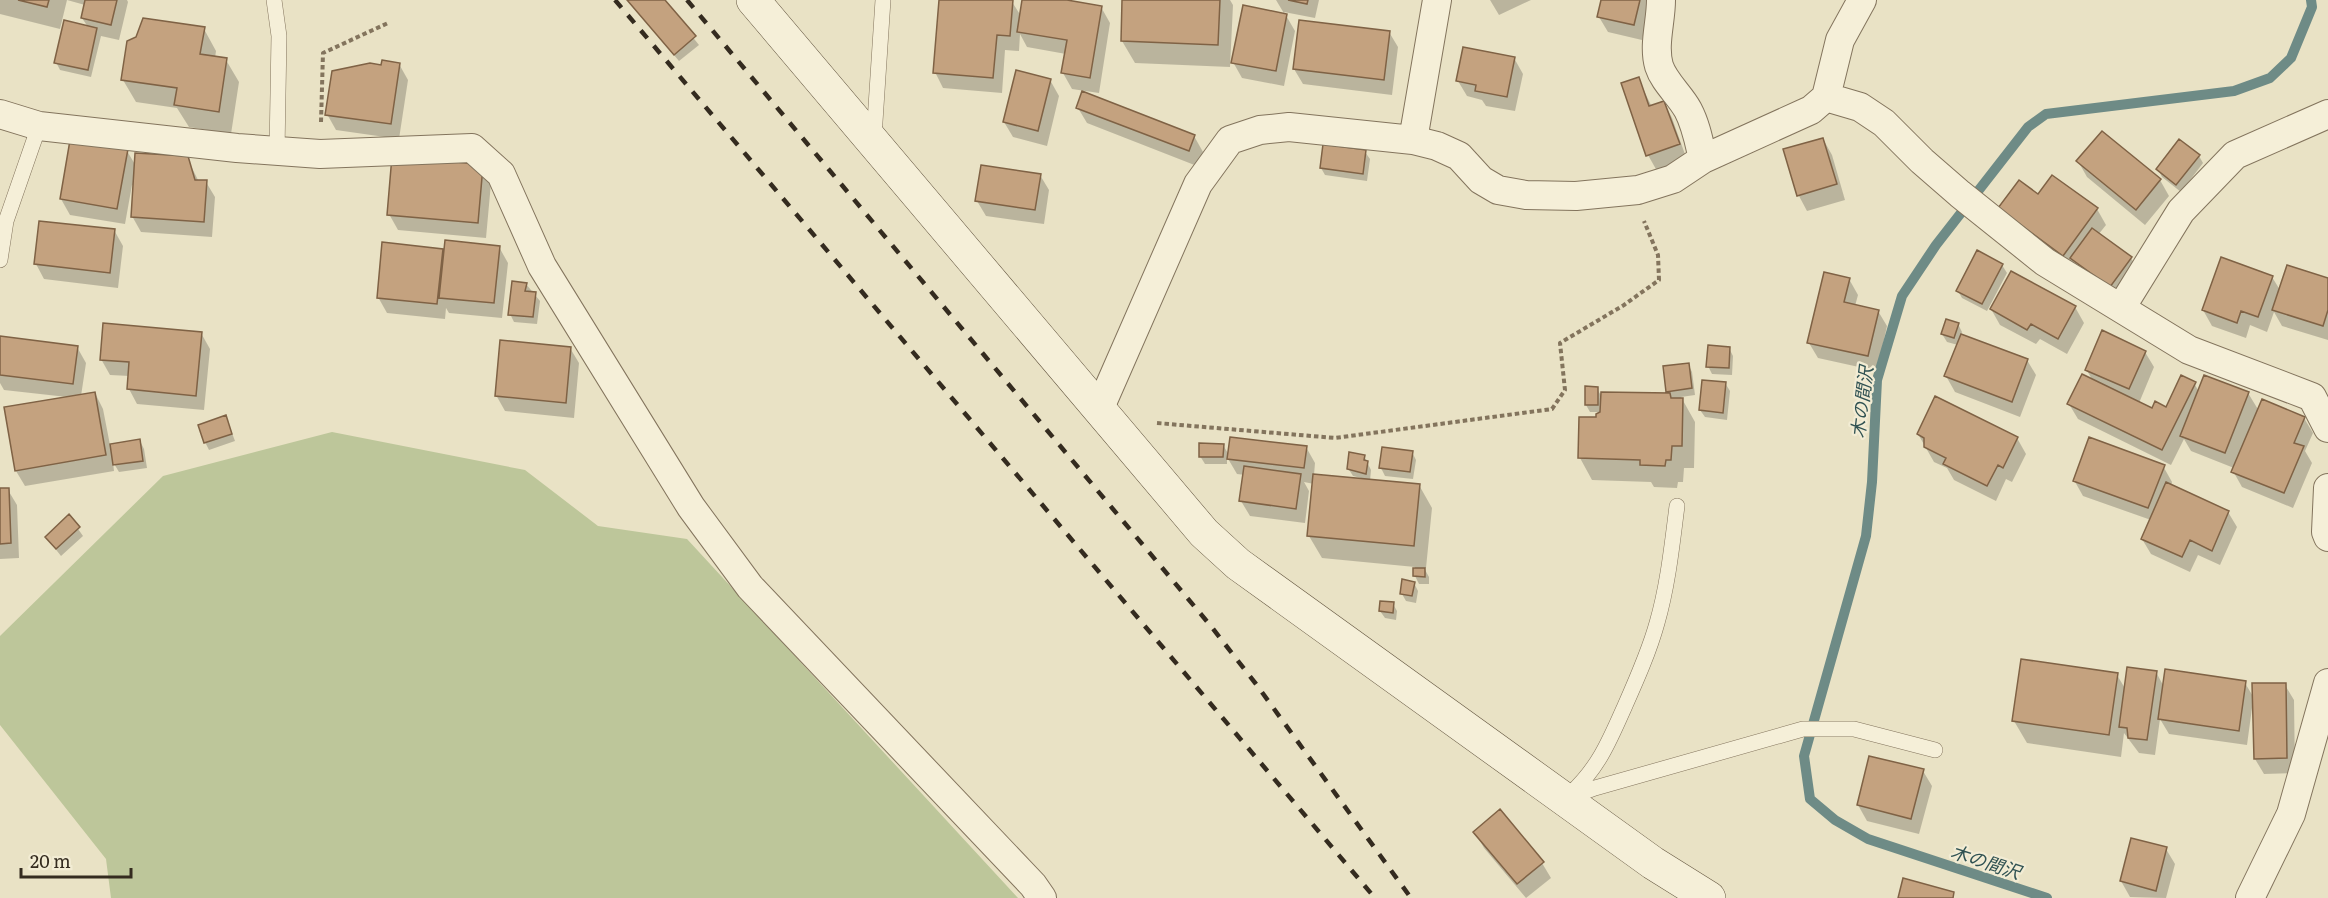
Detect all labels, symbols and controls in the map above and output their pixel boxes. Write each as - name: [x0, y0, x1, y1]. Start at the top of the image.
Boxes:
- water label: 木の間沢: [1843, 363, 1879, 439]
- water label: 木の間沢: [1948, 837, 2026, 886]
- scale bar: [21, 841, 130, 879]
- text: 20 m: [30, 847, 71, 874]

